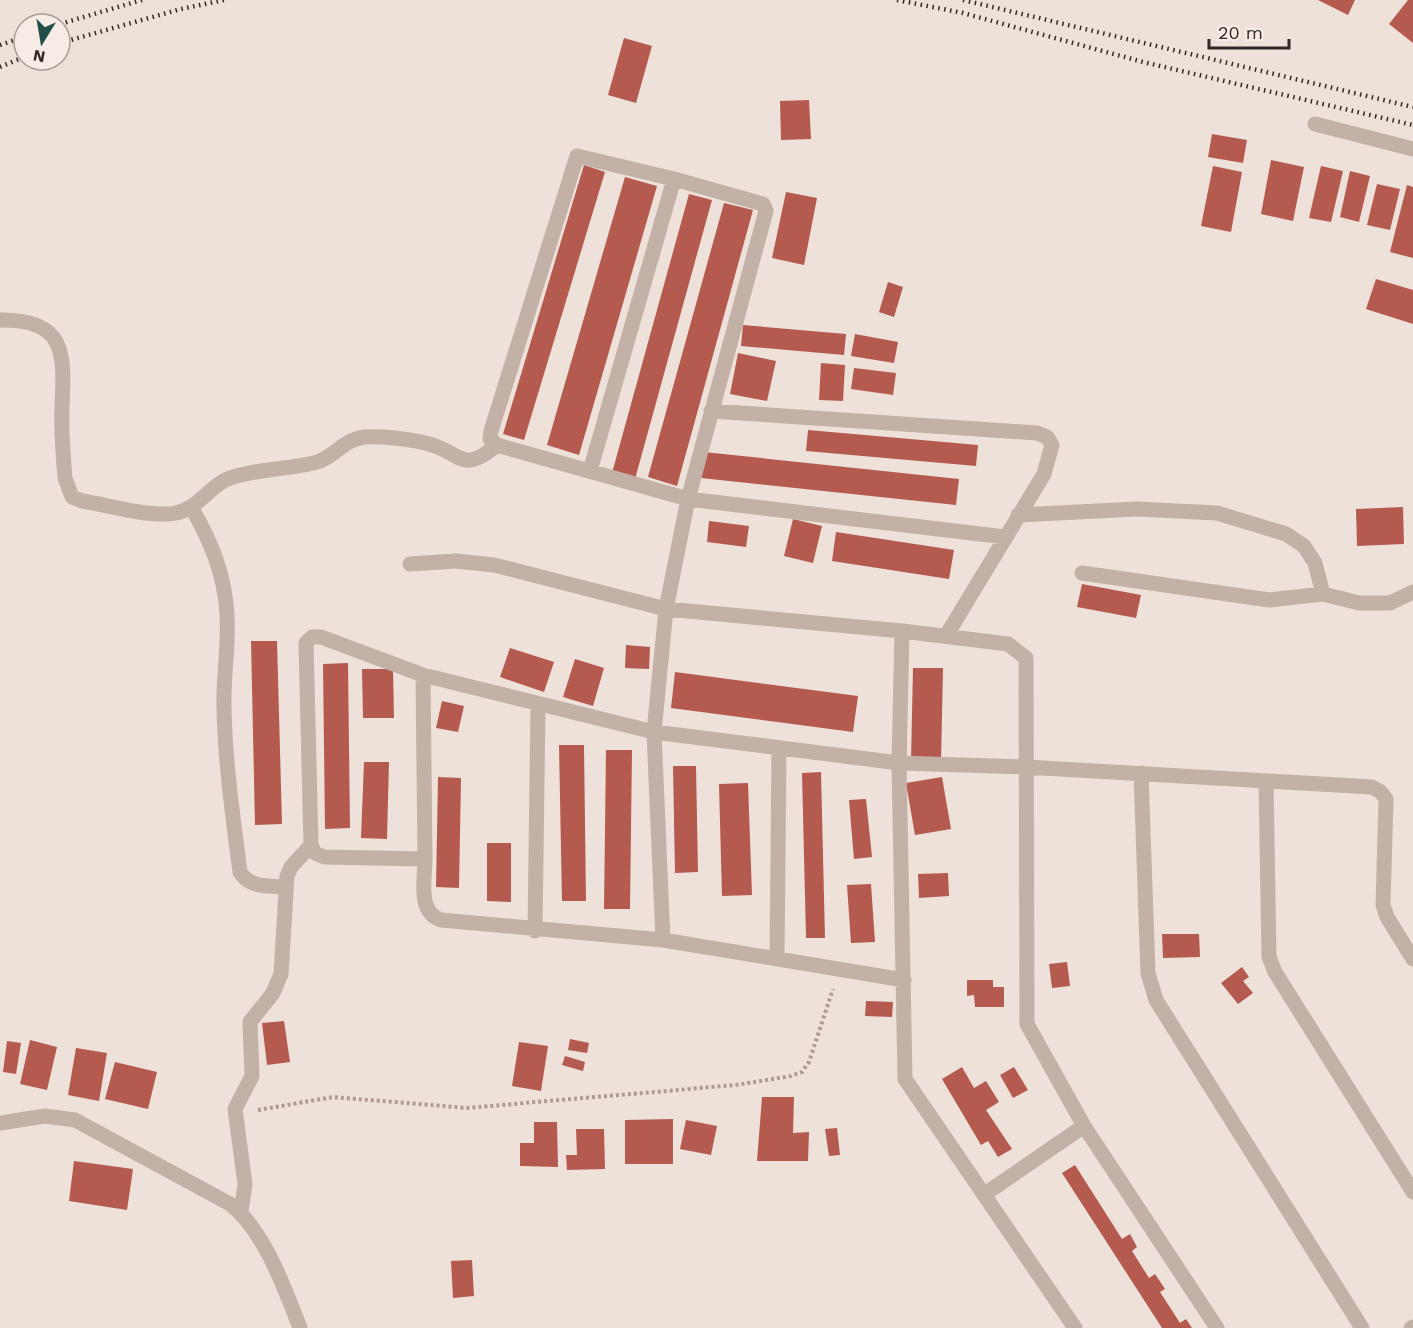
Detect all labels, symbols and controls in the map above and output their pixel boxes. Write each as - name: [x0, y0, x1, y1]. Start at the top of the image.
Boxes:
- north arrow: [12, 12, 72, 72]
- scale bar: [1209, 12, 1288, 50]
- text: 20 m: [1218, 22, 1263, 43]
- text: N: [32, 46, 47, 67]

